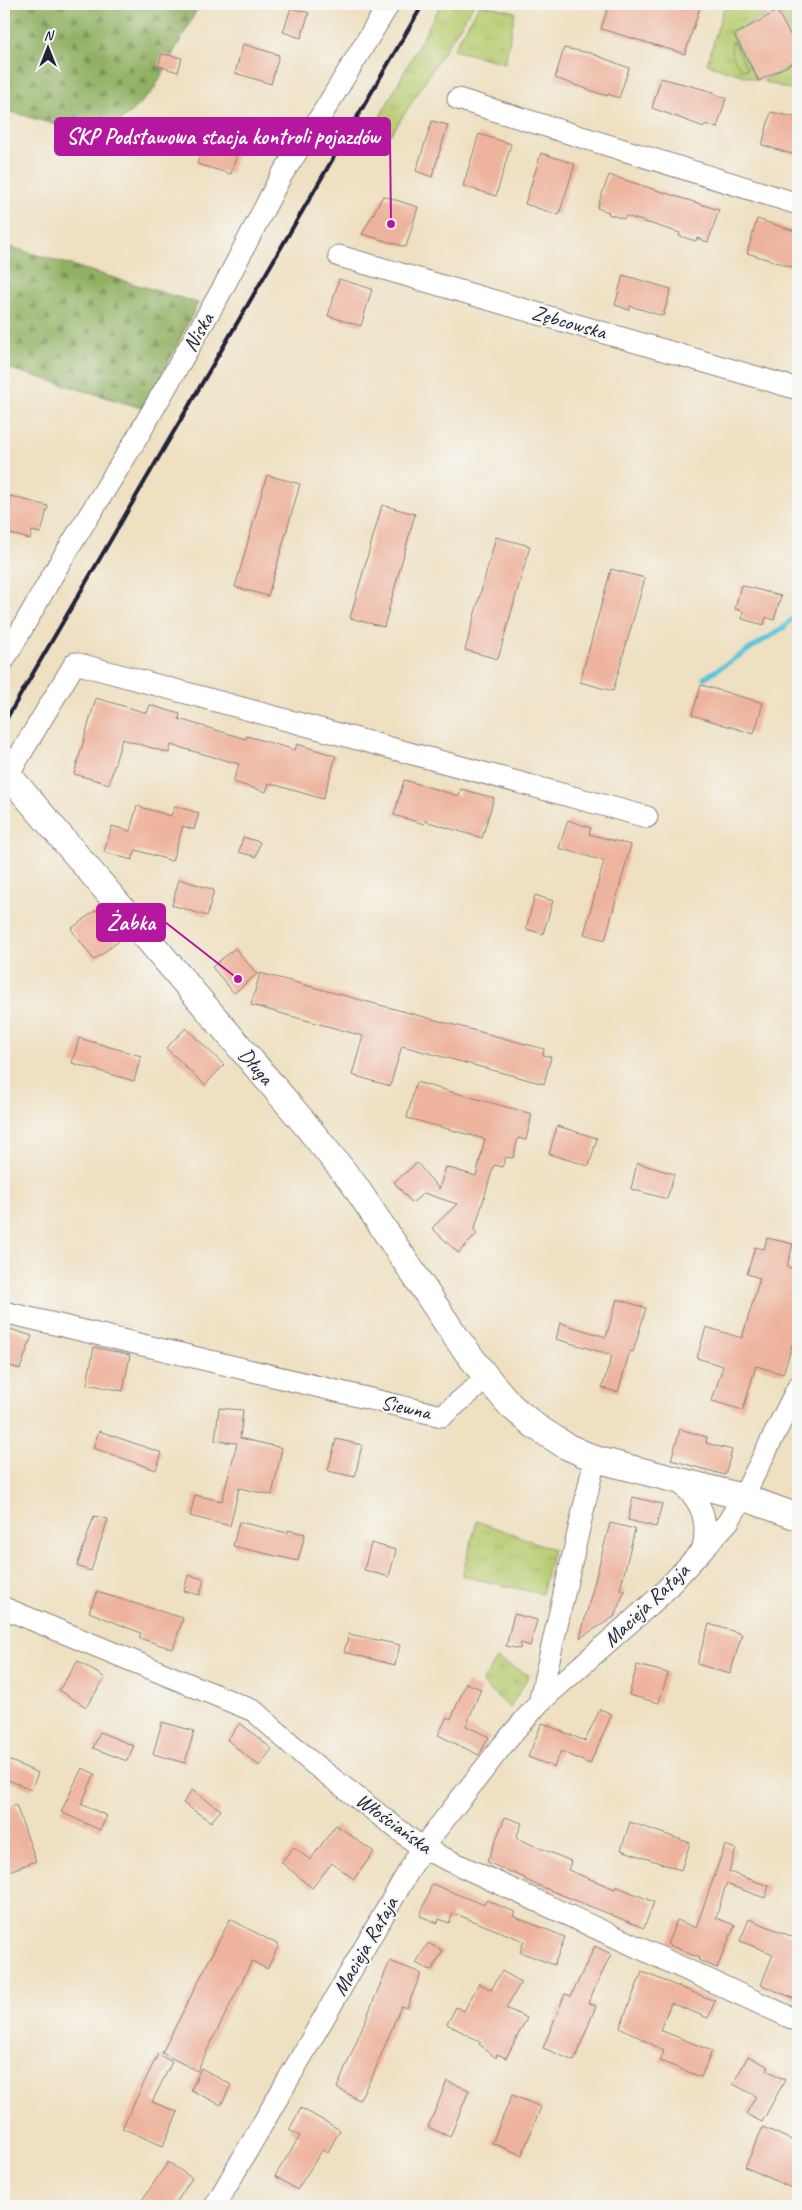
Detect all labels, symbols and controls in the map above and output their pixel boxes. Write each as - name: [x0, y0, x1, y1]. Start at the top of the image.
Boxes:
- north arrow: [22, 22, 72, 72]
- text: N: [44, 27, 55, 44]
- callout: SKP Podstawowa stacja kontroli pojazdów: [55, 118, 390, 155]
- text: SKP Podstawowa stacja kontroli pojazdów: [66, 123, 382, 151]
- street label: Zębcowska: [529, 299, 611, 345]
- street label: Niska: [177, 307, 220, 356]
- callout: Żabka: [97, 904, 165, 941]
- text: Żabka: [107, 909, 157, 937]
- street label: Długa: [233, 1042, 280, 1091]
- street label: Siewna: [379, 1389, 436, 1426]
- street label: Macieja Rataja: [598, 1556, 696, 1652]
- street label: Włościańska: [351, 1787, 439, 1860]
- street label: Macieja Rataja: [326, 1890, 405, 2000]

